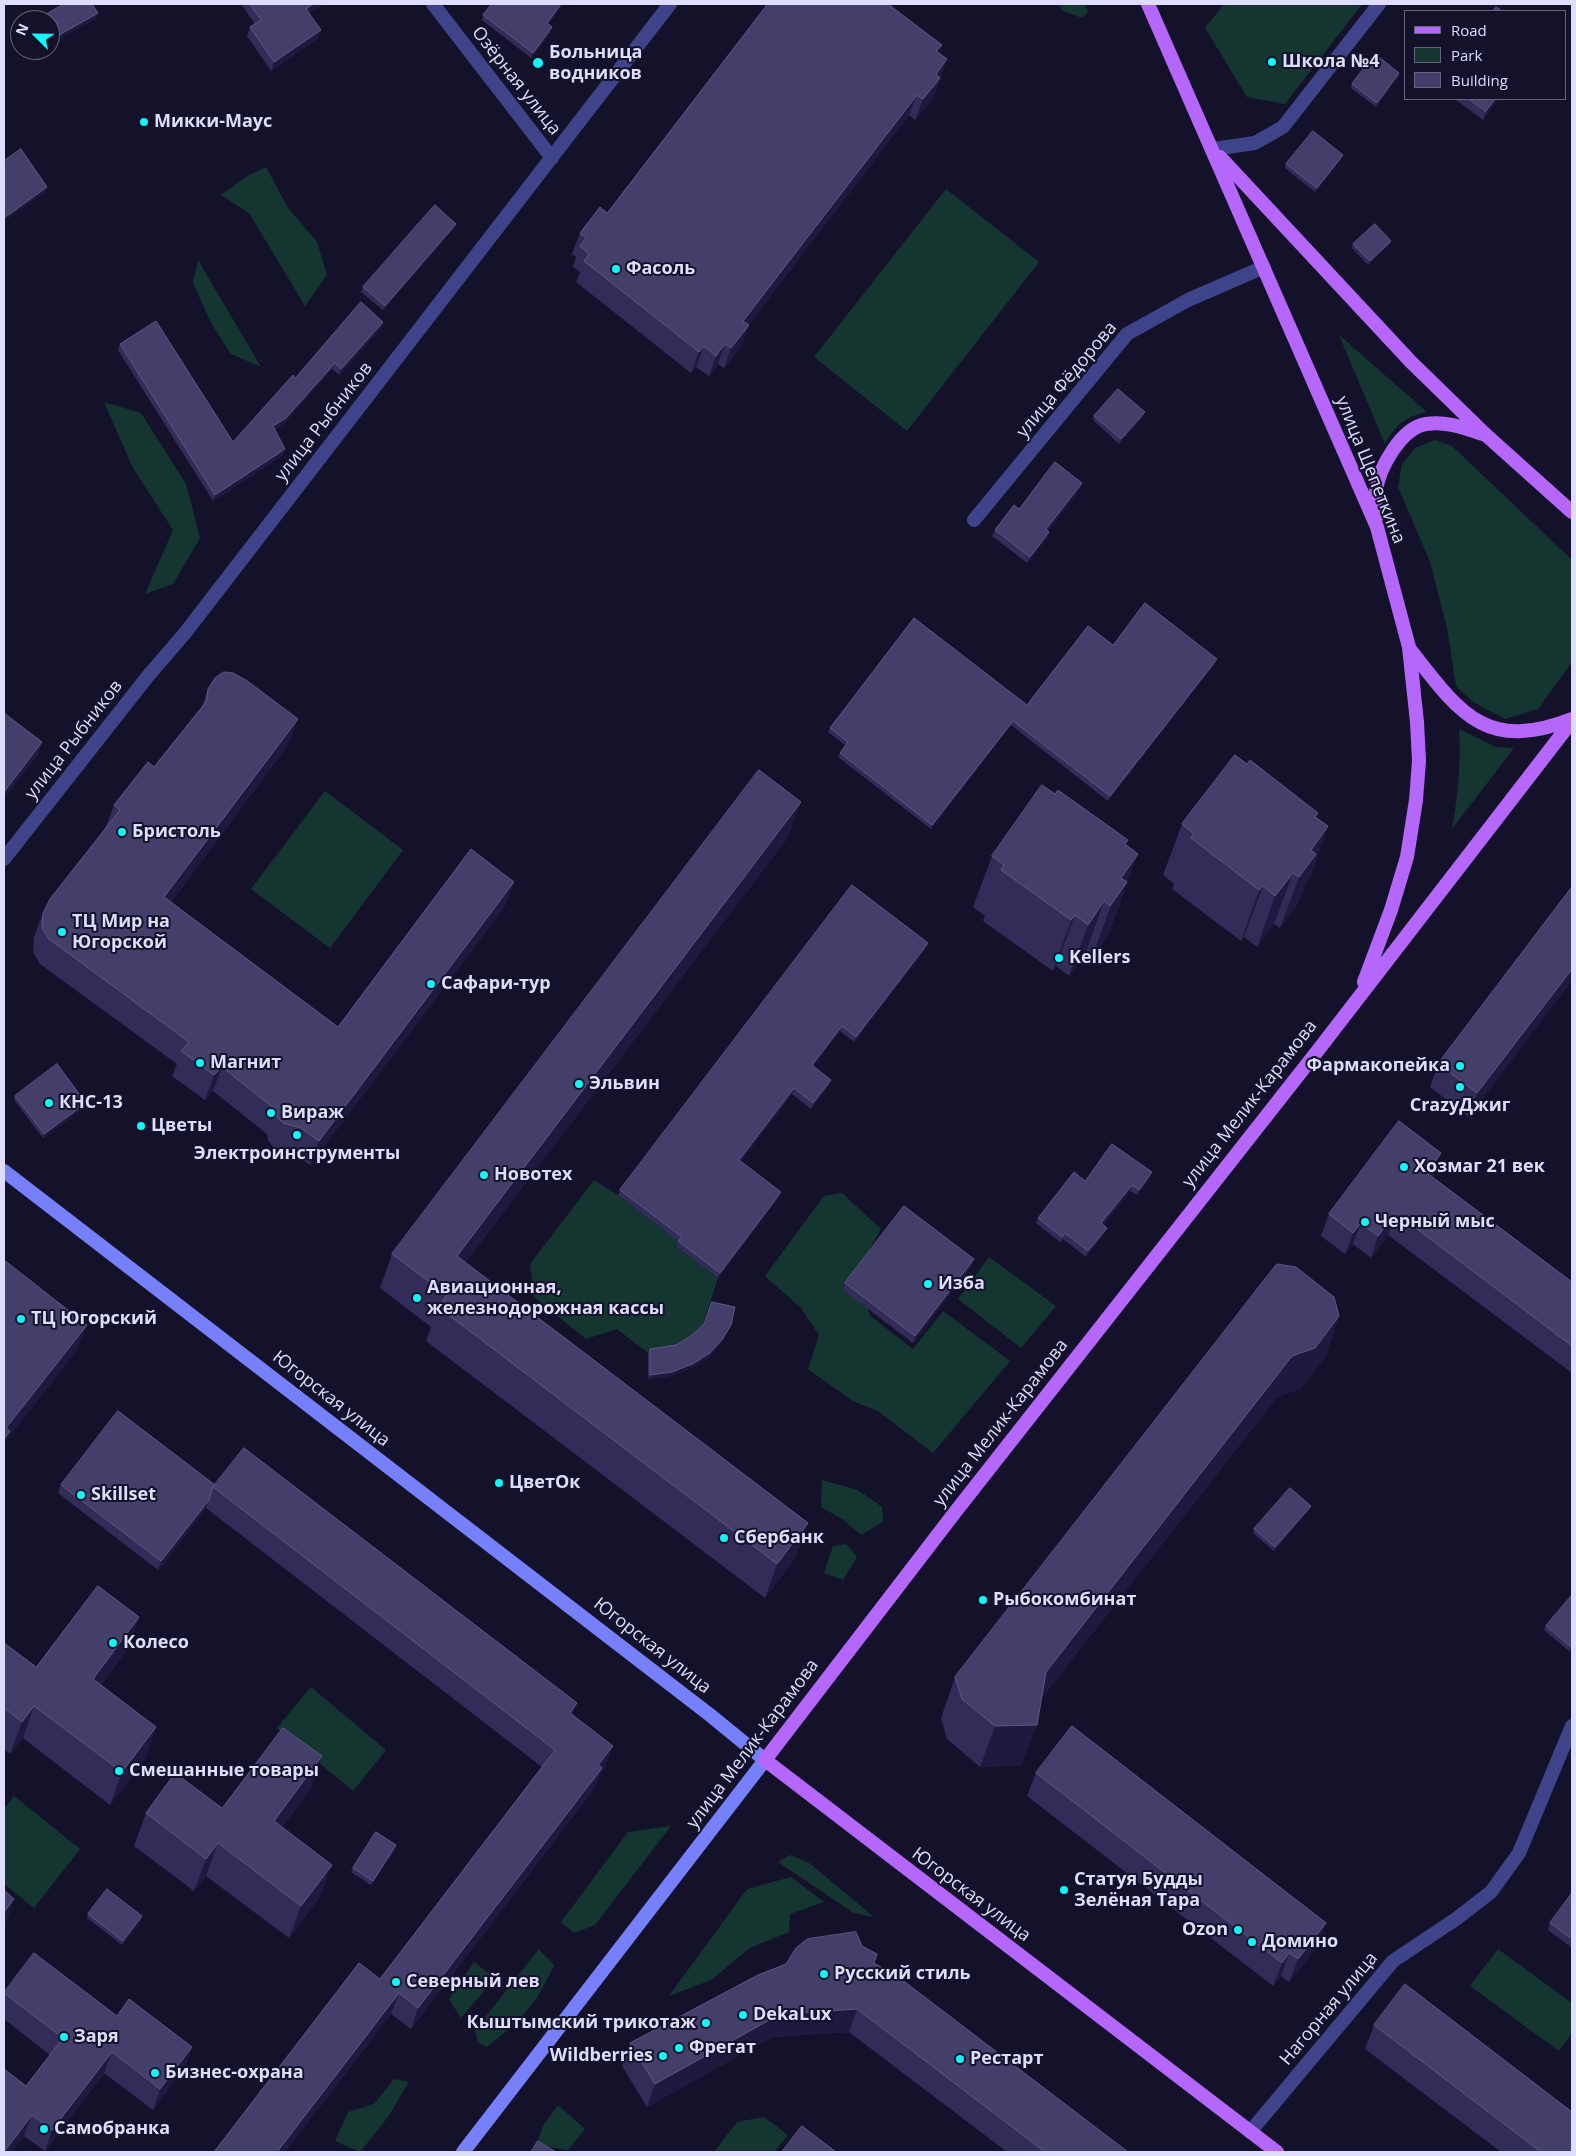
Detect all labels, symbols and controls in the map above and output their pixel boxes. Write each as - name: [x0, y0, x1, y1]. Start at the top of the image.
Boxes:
- north arrow: [10, 10, 60, 60]
- legend: [1404, 10, 1566, 100]
- text: N: [11, 20, 33, 38]
- text: Road: [1451, 20, 1487, 40]
- street label: Озёрная улица: [467, 22, 565, 140]
- place label: Больница водников: [549, 42, 642, 84]
- text: Park: [1451, 45, 1482, 65]
- place label: Школа №4: [1282, 51, 1380, 73]
- marker: Больница водников: [531, 56, 545, 70]
- marker: Школа №4: [1266, 56, 1278, 68]
- text: Building: [1451, 70, 1508, 90]
- place label: Микки-Маус: [154, 111, 272, 133]
- marker: Микки-Маус: [138, 116, 150, 128]
- place label: Фасоль: [626, 258, 695, 280]
- marker: Фасоль: [610, 263, 622, 275]
- street label: улица Фёдорова: [1012, 318, 1122, 442]
- street label: улица Рыбников: [271, 358, 377, 486]
- street label: улица Щепеткина: [1331, 393, 1409, 547]
- street label: улица Рыбников: [21, 676, 127, 804]
- place label: Бристоль: [132, 821, 221, 843]
- marker: Бристоль: [116, 826, 128, 838]
- place label: ТЦ Мир на Югорской: [72, 911, 170, 954]
- marker: ТЦ Мир на Югорской: [56, 926, 68, 938]
- place label: Kellers: [1069, 947, 1130, 969]
- marker: Kellers: [1053, 952, 1065, 964]
- place label: Сафари-тур: [441, 973, 551, 995]
- marker: Сафари-тур: [425, 978, 437, 990]
- street label: улица Мелик-Карамова: [1178, 1016, 1322, 1192]
- place label: Магнит: [210, 1052, 281, 1074]
- place label: Фармакопейка: [1307, 1055, 1450, 1077]
- marker: Магнит: [194, 1057, 206, 1069]
- marker: Фармакопейка: [1454, 1060, 1466, 1072]
- place label: Эльвин: [589, 1073, 660, 1095]
- marker: Эльвин: [573, 1078, 585, 1090]
- marker: CrazyДжиг: [1454, 1081, 1466, 1093]
- place label: КНС-13: [59, 1092, 123, 1114]
- place label: CrazyДжиг: [1410, 1095, 1510, 1117]
- marker: КНС-13: [43, 1097, 55, 1109]
- place label: Вираж: [281, 1102, 344, 1124]
- marker: Вираж: [265, 1107, 277, 1119]
- place label: Цветы: [151, 1115, 212, 1137]
- marker: Цветы: [135, 1120, 147, 1132]
- marker: Электроинструменты: [291, 1129, 303, 1141]
- place label: Электроинструменты: [194, 1143, 400, 1165]
- place label: Хозмаг 21 век: [1414, 1156, 1545, 1178]
- marker: Хозмаг 21 век: [1398, 1161, 1410, 1173]
- place label: Новотех: [494, 1164, 572, 1186]
- marker: Новотех: [478, 1169, 490, 1181]
- place label: Черный мыс: [1375, 1211, 1495, 1233]
- marker: Черный мыс: [1359, 1216, 1371, 1228]
- place label: Изба: [938, 1273, 985, 1295]
- place label: Авиационная, железнодорожная кассы: [427, 1277, 664, 1320]
- marker: Изба: [922, 1278, 934, 1290]
- marker: Авиационная, железнодорожная кассы: [411, 1292, 423, 1304]
- place label: ТЦ Югорский: [31, 1308, 157, 1330]
- marker: ТЦ Югорский: [15, 1313, 27, 1325]
- street label: улица Мелик-Карамова: [929, 1335, 1073, 1511]
- street label: Югорская улица: [268, 1346, 394, 1452]
- place label: ЦветОк: [509, 1472, 580, 1494]
- marker: ЦветОк: [493, 1477, 505, 1489]
- place label: Skillset: [91, 1484, 156, 1506]
- marker: Skillset: [75, 1489, 87, 1501]
- place label: Сбербанк: [734, 1527, 824, 1549]
- marker: Сбербанк: [718, 1532, 730, 1544]
- place label: Рыбокомбинат: [993, 1589, 1136, 1611]
- street label: Югорская улица: [589, 1593, 715, 1699]
- marker: Рыбокомбинат: [977, 1594, 989, 1606]
- place label: Колесо: [123, 1632, 189, 1654]
- marker: Колесо: [107, 1637, 119, 1649]
- street label: улица Мелик-Карамова: [682, 1655, 824, 1833]
- place label: Смешанные товары: [129, 1760, 319, 1782]
- marker: Смешанные товары: [113, 1765, 125, 1777]
- street label: Югорская улица: [907, 1843, 1035, 1947]
- place label: Статуя Будды Зелёная Тара: [1074, 1869, 1203, 1912]
- marker: Статуя Будды Зелёная Тара: [1058, 1884, 1070, 1896]
- place label: Ozon: [1182, 1919, 1228, 1941]
- marker: Ozon: [1232, 1924, 1244, 1936]
- place label: Домино: [1262, 1931, 1338, 1953]
- marker: Домино: [1246, 1936, 1258, 1948]
- street label: Нагорная улица: [1275, 1948, 1383, 2070]
- place label: Русский стиль: [834, 1963, 971, 1985]
- marker: Русский стиль: [818, 1968, 830, 1980]
- place label: Северный лев: [406, 1971, 540, 1993]
- marker: Северный лев: [390, 1976, 402, 1988]
- place label: DekaLux: [753, 2004, 831, 2026]
- marker: DekaLux: [737, 2009, 749, 2021]
- place label: Кыштымский трикотаж: [467, 2012, 696, 2034]
- marker: Кыштымский трикотаж: [700, 2017, 712, 2029]
- place label: Заря: [74, 2026, 119, 2048]
- marker: Заря: [58, 2031, 70, 2043]
- place label: Фрегат: [689, 2037, 756, 2059]
- marker: Фрегат: [673, 2042, 685, 2054]
- place label: Wildberries: [550, 2045, 653, 2067]
- place label: Рестарт: [970, 2048, 1043, 2070]
- marker: Wildberries: [657, 2050, 669, 2062]
- marker: Рестарт: [954, 2053, 966, 2065]
- place label: Бизнес-охрана: [165, 2062, 304, 2084]
- marker: Бизнес-охрана: [149, 2067, 161, 2079]
- place label: Самобранка: [54, 2118, 170, 2140]
- marker: Самобранка: [38, 2123, 50, 2135]

